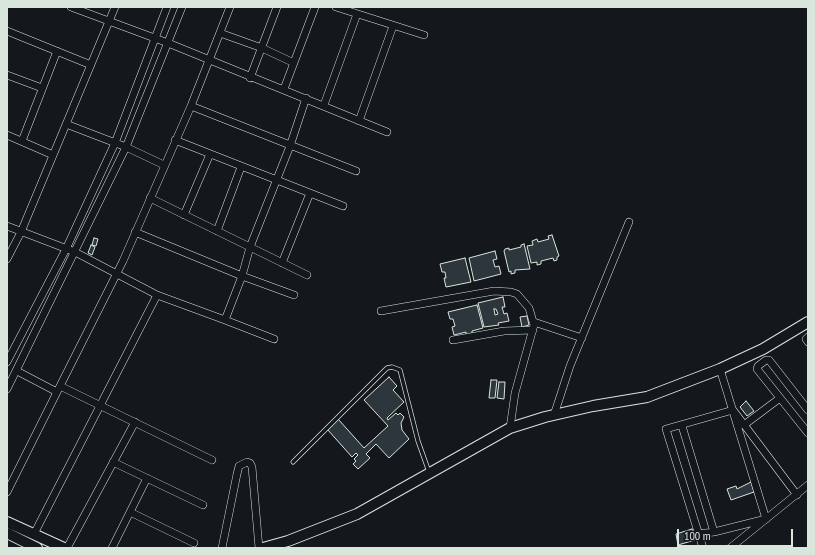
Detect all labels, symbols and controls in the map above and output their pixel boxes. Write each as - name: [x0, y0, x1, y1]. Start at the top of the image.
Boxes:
- scale bar: [679, 521, 795, 547]
- text: 100 m: [684, 528, 711, 543]

